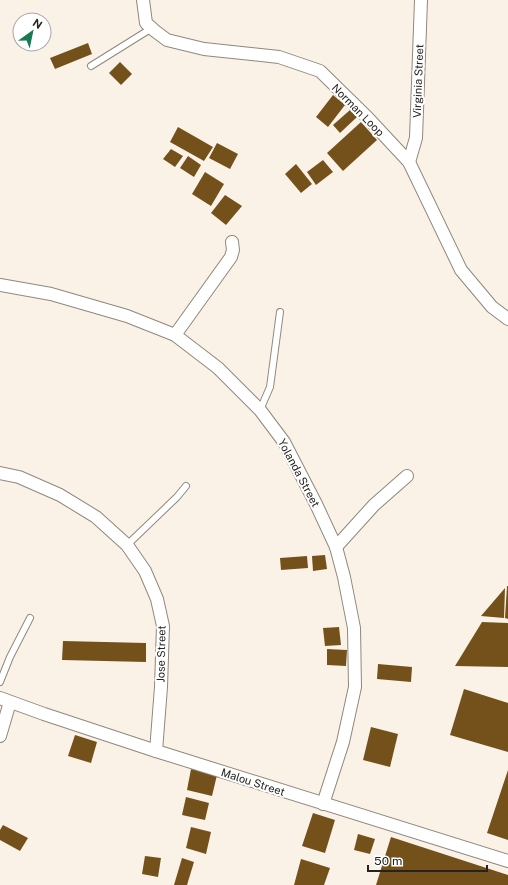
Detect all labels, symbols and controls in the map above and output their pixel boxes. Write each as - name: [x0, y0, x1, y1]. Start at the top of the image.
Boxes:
- north arrow: [12, 12, 52, 52]
- text: N: [31, 16, 44, 31]
- street label: Virginia Street: [411, 44, 425, 118]
- street label: Norman Loop: [330, 82, 387, 139]
- street label: Yolanda Street: [276, 437, 322, 509]
- street label: Jose Street: [155, 625, 167, 683]
- street label: Malou Street: [220, 766, 286, 798]
- scale bar: [368, 847, 487, 873]
- text: 50 m: [374, 854, 402, 868]

